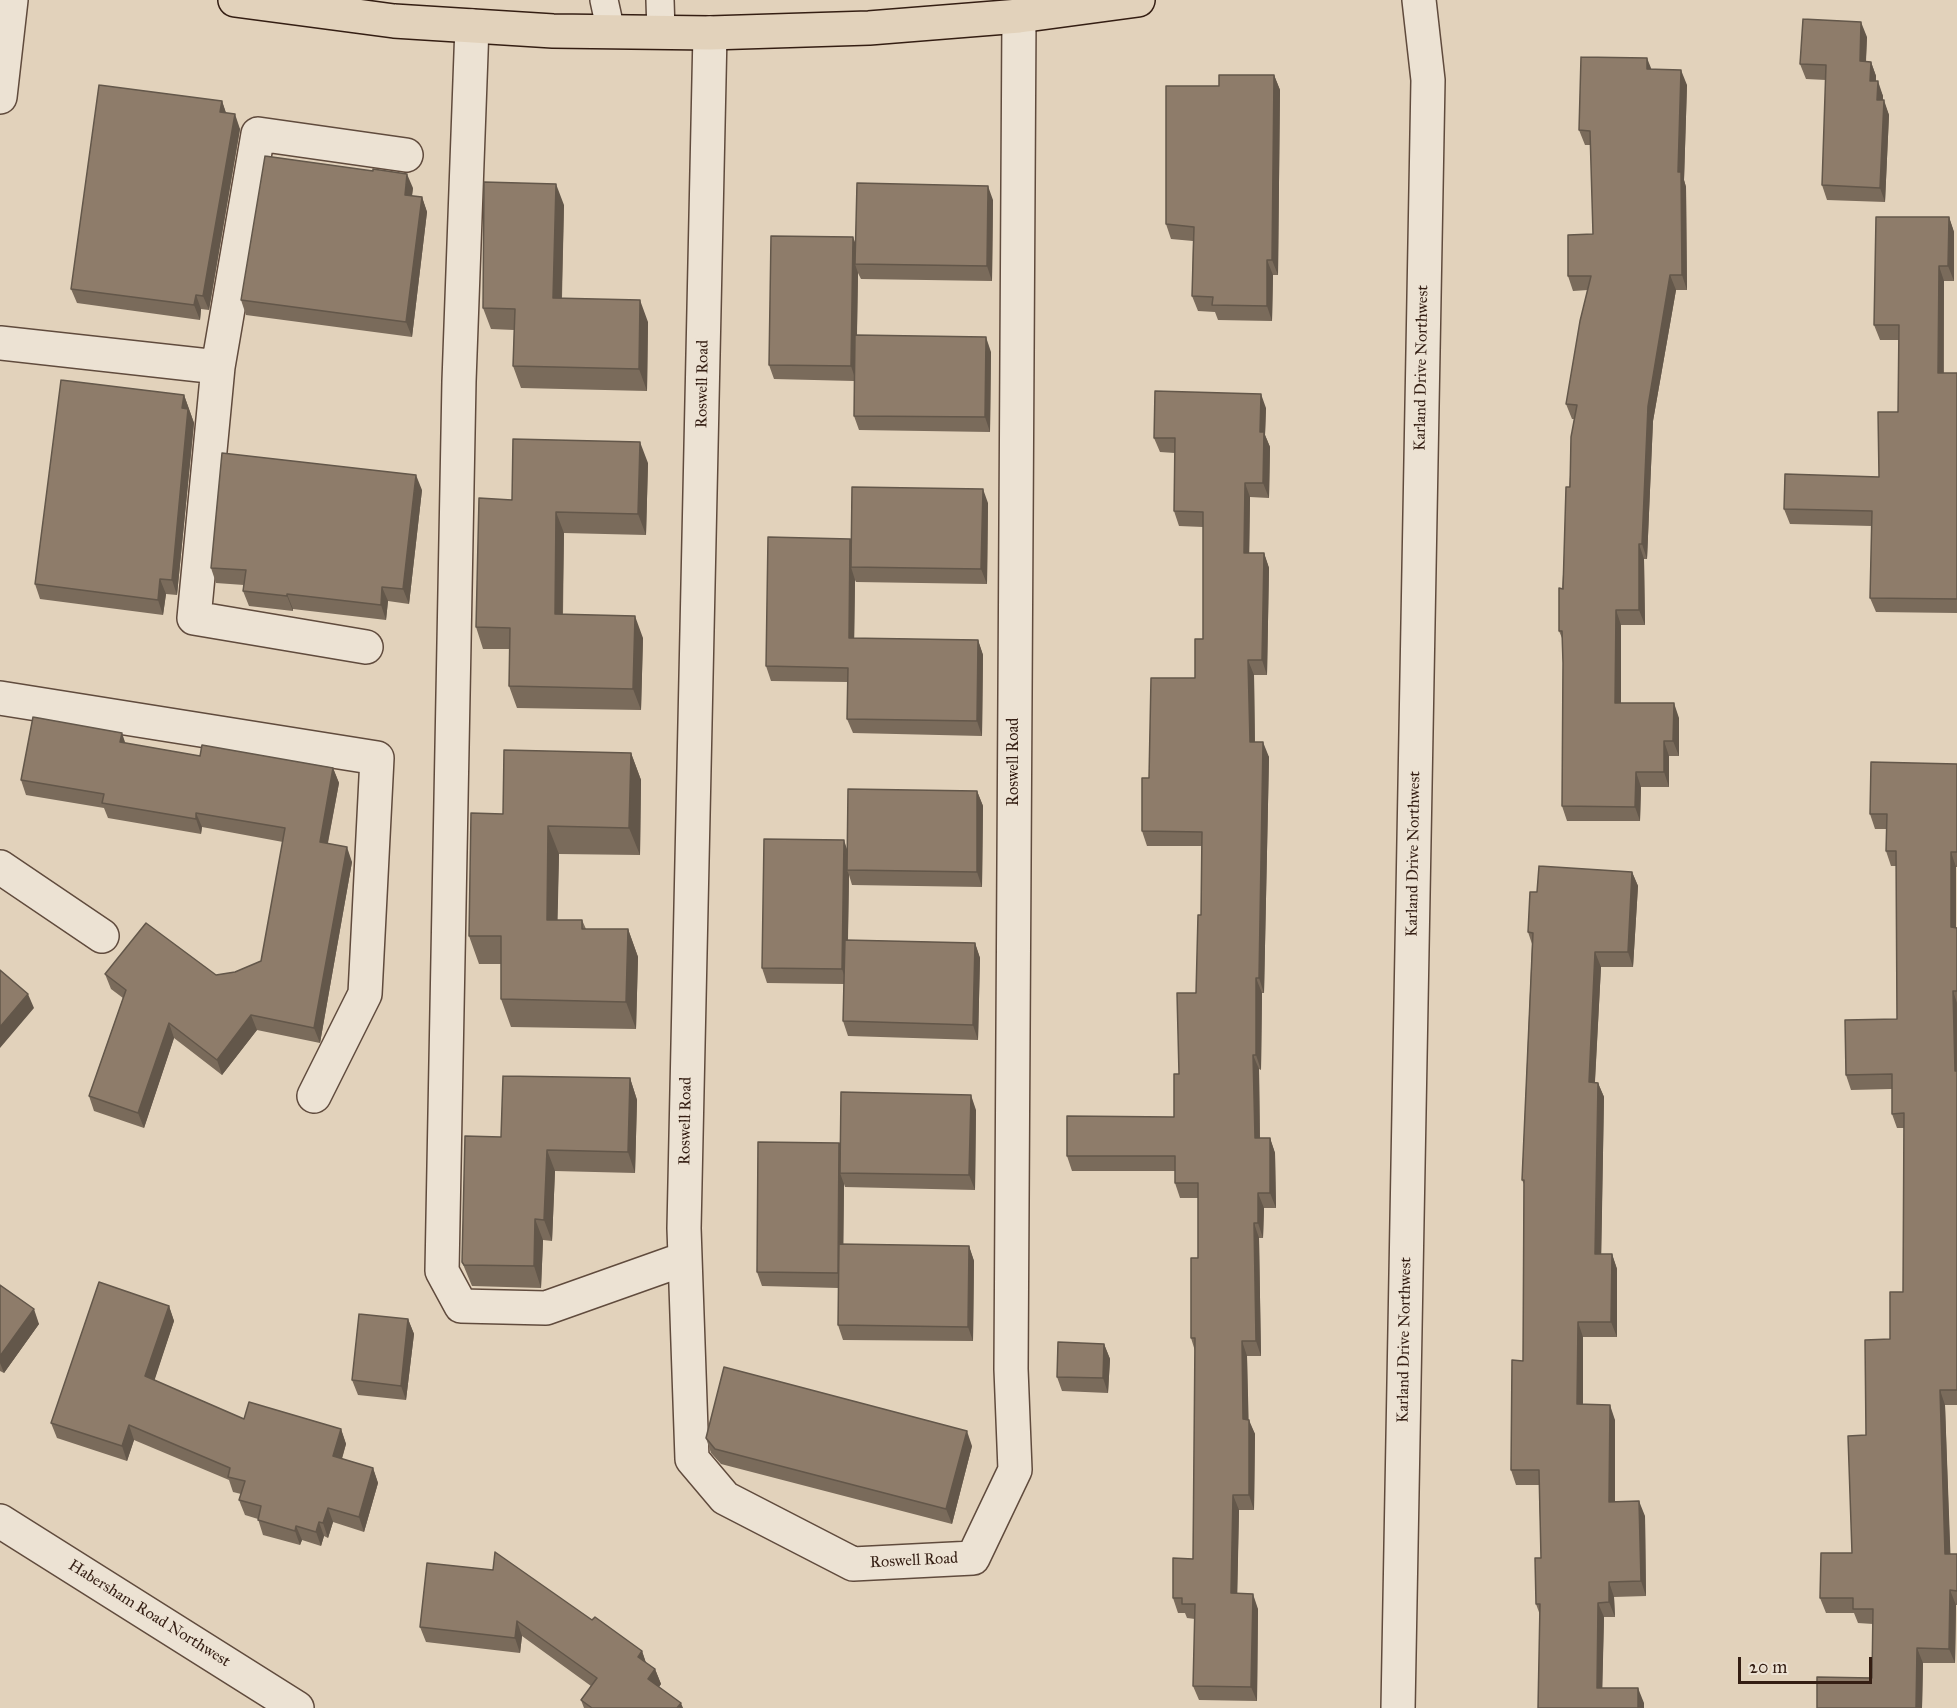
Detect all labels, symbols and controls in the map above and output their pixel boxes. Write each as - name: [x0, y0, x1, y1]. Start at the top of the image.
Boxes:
- street label: Karland Drive Northwest: [1411, 285, 1433, 451]
- street label: Roswell Road: [693, 340, 713, 428]
- street label: Roswell Road: [1004, 718, 1024, 806]
- street label: Karland Drive Northwest: [1403, 771, 1425, 937]
- street label: Roswell Road: [676, 1077, 696, 1165]
- street label: Karland Drive Northwest: [1394, 1257, 1416, 1423]
- street label: Roswell Road: [869, 1549, 959, 1573]
- street label: Habersham Road Northwest: [65, 1556, 233, 1672]
- scale bar: [1741, 1645, 1874, 1683]
- text: 20 m: [1749, 1656, 1787, 1678]

